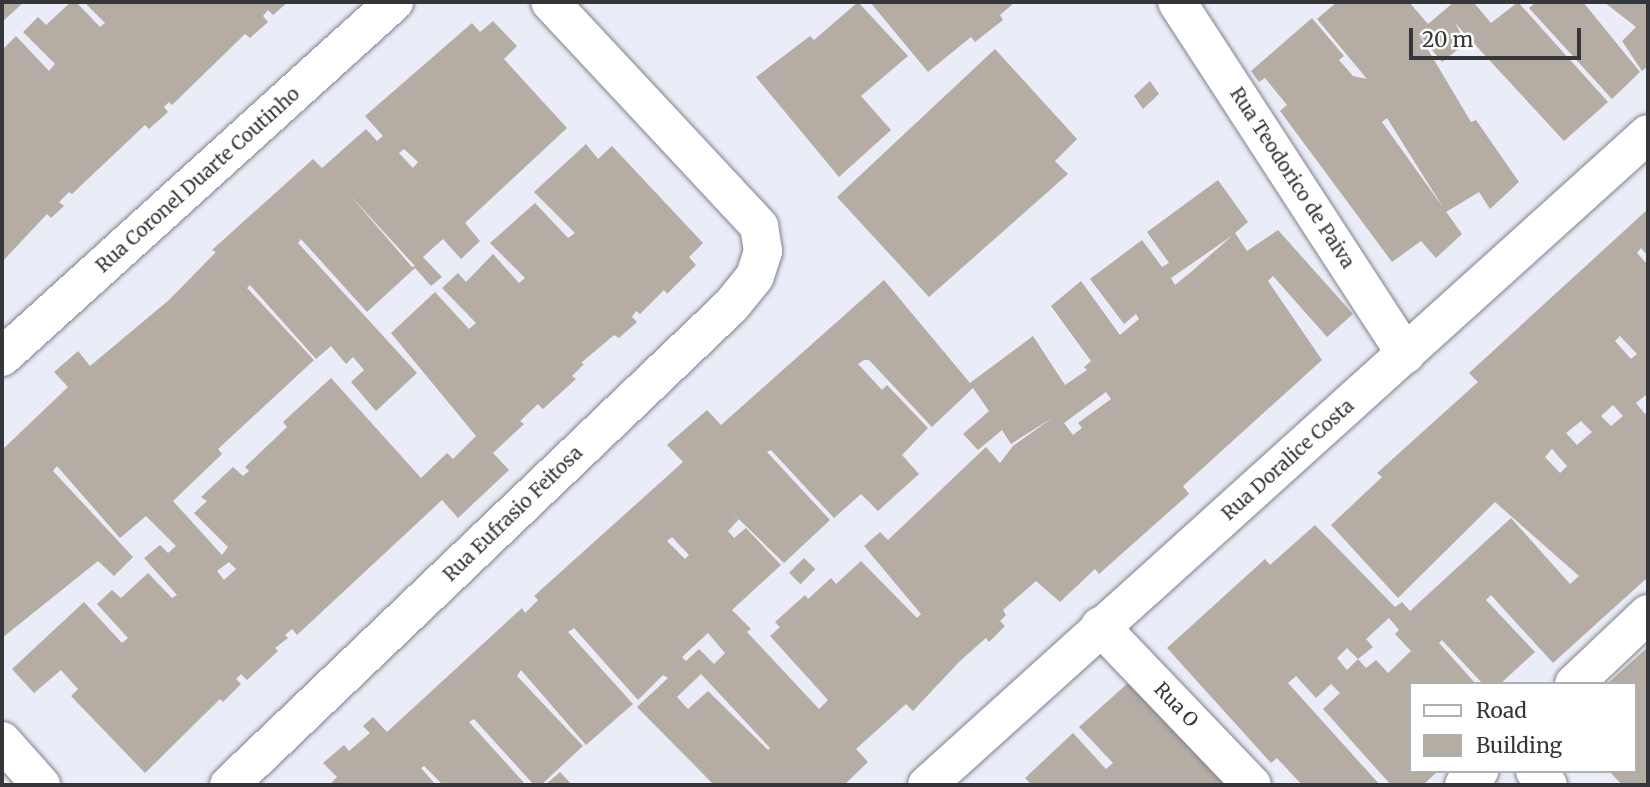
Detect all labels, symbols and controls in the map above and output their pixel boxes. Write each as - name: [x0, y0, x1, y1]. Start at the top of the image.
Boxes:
- scale bar: [1412, 14, 1584, 58]
- text: 20 m: [1422, 26, 1473, 53]
- street label: Rua Coronel Duarte Coutinho: [91, 82, 305, 278]
- street label: Rua Teodorico de Paiva: [1225, 83, 1359, 273]
- street label: Rua Doralice Costa: [1217, 395, 1359, 525]
- street label: Rua Eufrasio Feitosa: [439, 442, 587, 586]
- street label: Rua O: [1149, 678, 1203, 732]
- legend: [1408, 682, 1636, 773]
- text: Road: [1476, 697, 1527, 724]
- text: Building: [1476, 732, 1562, 759]

